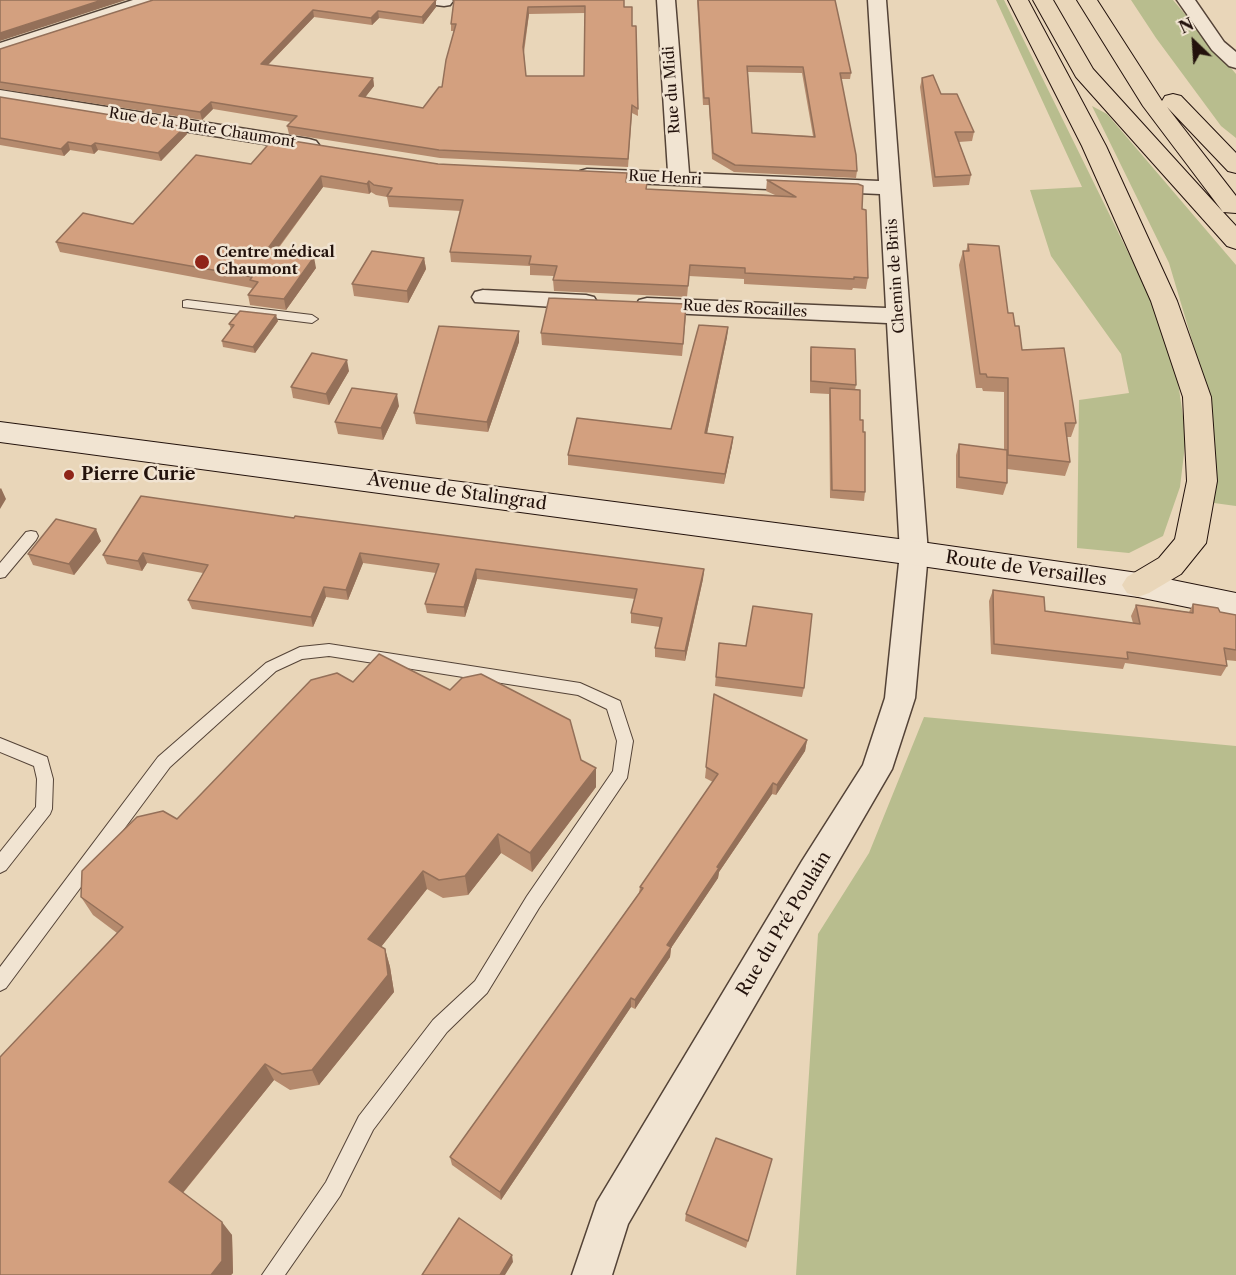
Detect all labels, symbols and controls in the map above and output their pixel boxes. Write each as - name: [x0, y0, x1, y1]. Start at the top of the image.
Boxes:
- north arrow: [1164, 12, 1224, 72]
- text: N: [1176, 14, 1197, 38]
- street label: Rue du Midi: [660, 45, 684, 135]
- street label: Rue de la Butte Chaumont: [107, 104, 297, 152]
- street label: Rue Henri: [628, 167, 702, 189]
- street label: Chemin de Briis: [883, 218, 909, 334]
- place label: Centre médical Chaumont: [216, 244, 335, 279]
- marker: Centre médical Chaumont: [193, 253, 211, 271]
- street label: Rue des Rocailles: [682, 297, 808, 321]
- place label: Pierre Curie: [81, 464, 196, 486]
- marker: Pierre Curie: [62, 468, 76, 482]
- street label: Avenue de Stalingrad: [366, 469, 548, 515]
- street label: Route de Versailles: [944, 547, 1108, 591]
- street label: Rue du Pré Poulain: [732, 848, 836, 1000]

